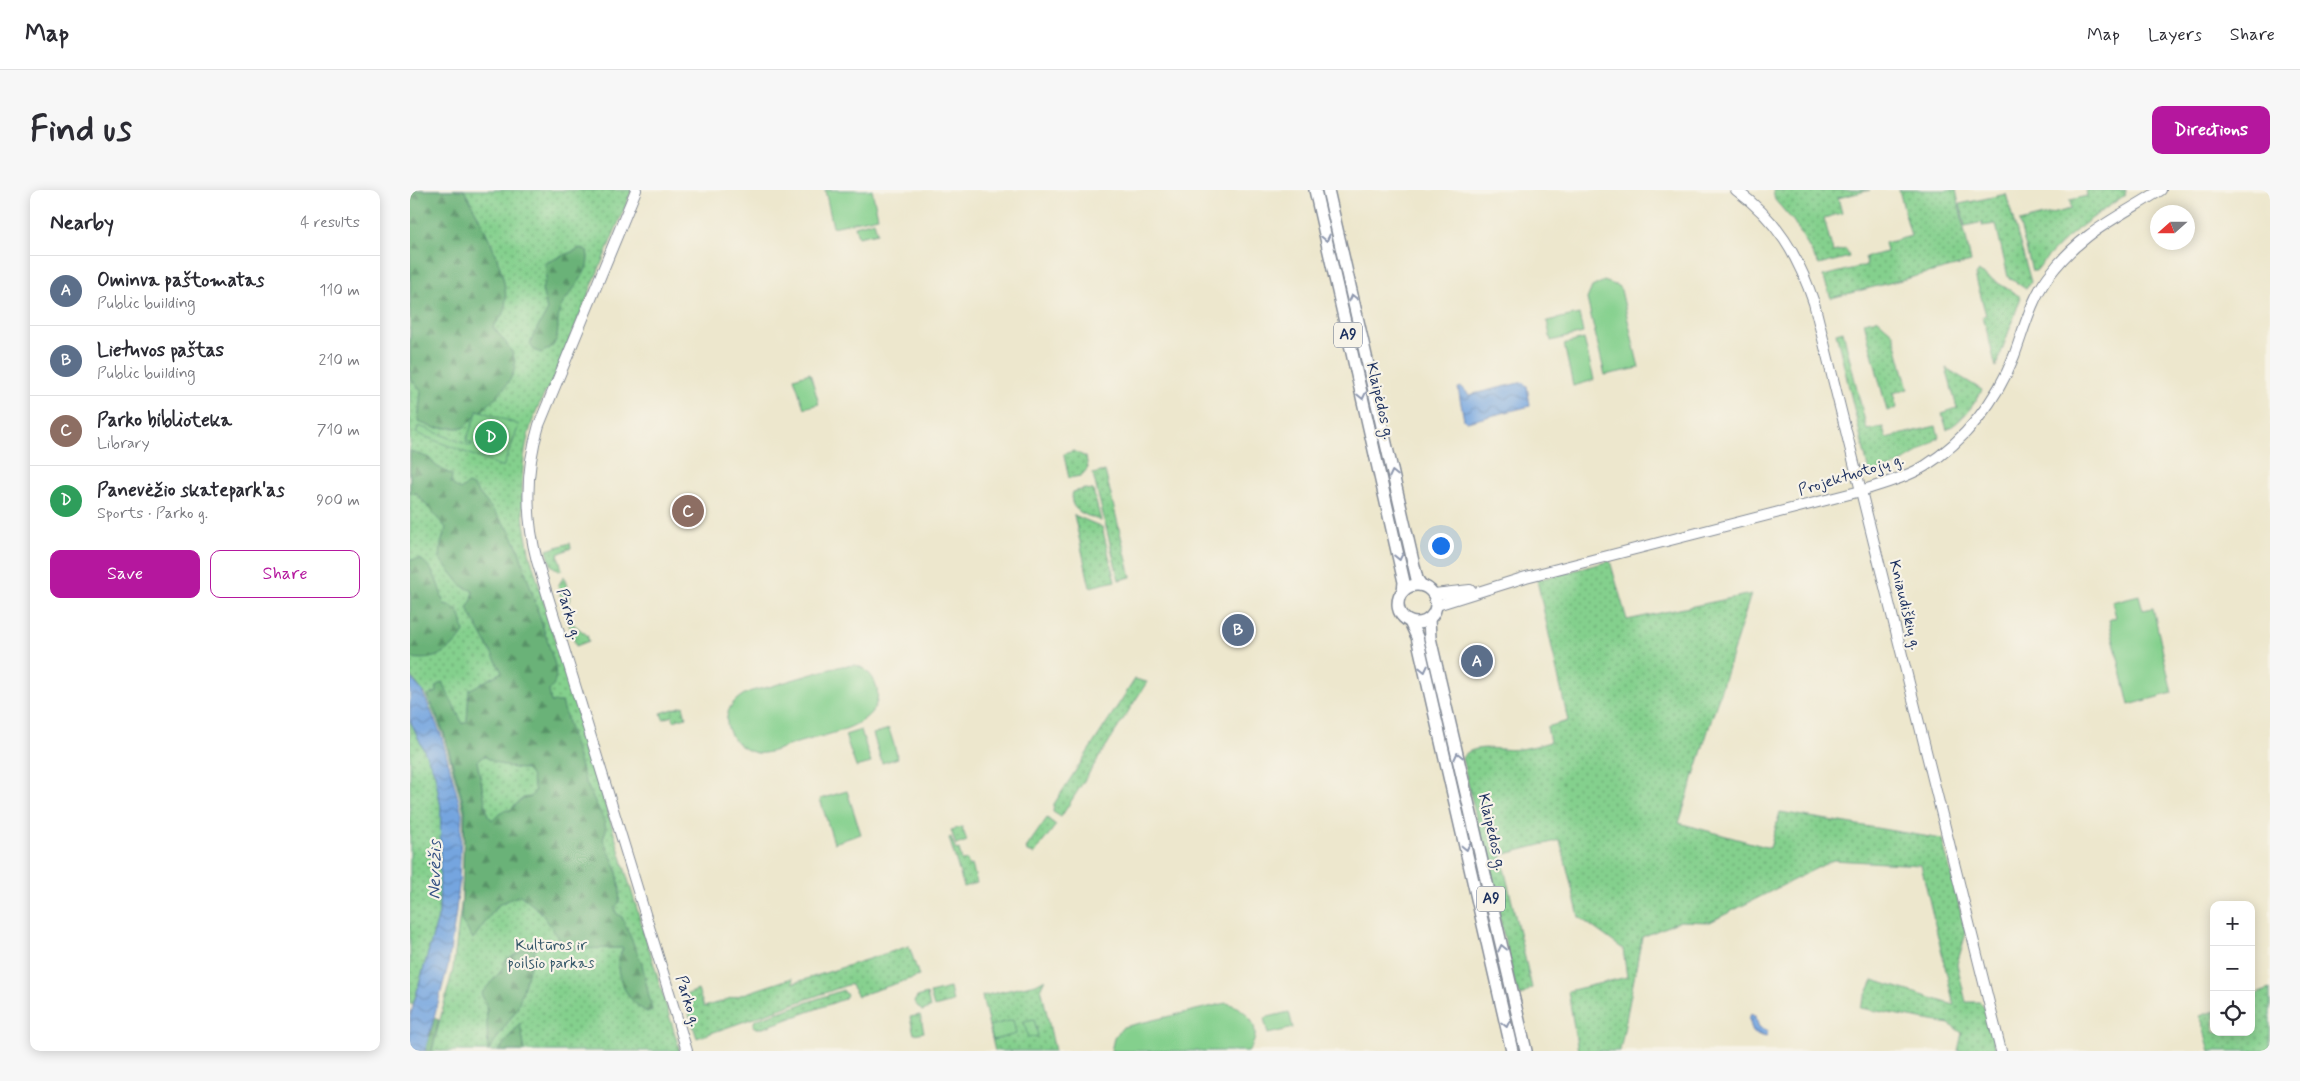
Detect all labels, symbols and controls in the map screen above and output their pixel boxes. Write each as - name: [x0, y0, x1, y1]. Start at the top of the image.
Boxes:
- text: Map: [25, 19, 69, 50]
- text: Map: [2087, 23, 2120, 47]
- text: Layers: [2148, 23, 2202, 47]
- text: Share: [2230, 23, 2275, 47]
- button: Directions: [2152, 106, 2270, 154]
- text: Find us: [30, 107, 132, 153]
- north arrow: [2150, 205, 2195, 250]
- text: Nearby: [50, 209, 114, 237]
- text: 4 results: [300, 212, 360, 233]
- one-way arrow: [1320, 233, 1331, 242]
- text: Ominva paštomatas: [97, 268, 264, 293]
- text: A: [61, 280, 71, 301]
- text: 110 m: [319, 280, 360, 301]
- text: Public building: [97, 293, 196, 314]
- one-way arrow: [1349, 294, 1359, 303]
- road number: A9: [1334, 322, 1362, 348]
- text: Lietuvos paštas: [97, 338, 224, 363]
- text: B: [61, 350, 71, 371]
- text: 210 m: [319, 350, 360, 371]
- street label: Klaipėdos g.: [1360, 360, 1399, 442]
- text: Public building: [97, 363, 196, 384]
- one-way arrow: [1356, 391, 1367, 400]
- text: Parko biblioteka: [97, 408, 232, 433]
- pin: D: [475, 418, 507, 456]
- text: C: [60, 420, 72, 441]
- text: 710 m: [317, 420, 360, 441]
- text: Library: [97, 433, 150, 454]
- street label: Projektuotojų g.: [1796, 449, 1906, 501]
- one-way arrow: [1388, 469, 1399, 478]
- text: Panevėžio skatepark'as: [97, 478, 285, 503]
- text: D: [60, 490, 72, 511]
- text: 900 m: [316, 490, 360, 511]
- pin: C: [672, 492, 704, 530]
- text: Sports · Parko g.: [97, 503, 208, 524]
- your location: [1428, 533, 1454, 559]
- button: Save: [50, 550, 200, 598]
- button: Share: [210, 550, 360, 598]
- one-way arrow: [1393, 553, 1403, 562]
- street label: Kniaudiškių g.: [1884, 558, 1926, 652]
- street label: Parko g.: [551, 586, 587, 642]
- pin: B: [1222, 611, 1254, 649]
- pin: A: [1461, 642, 1493, 680]
- one-way arrow: [1418, 664, 1429, 673]
- one-way arrow: [1453, 752, 1464, 760]
- street label: Klaipėdos g.: [1472, 791, 1511, 873]
- water label: Nevėžis: [422, 838, 448, 900]
- one-way arrow: [1460, 842, 1471, 851]
- road number: A9: [1477, 886, 1505, 912]
- map controls: [2210, 901, 2255, 1036]
- button: +: [2210, 901, 2255, 946]
- park label: Kultūros ir poilsio parkas: [508, 935, 594, 974]
- one-way arrow: [1497, 943, 1508, 952]
- button: −: [2210, 946, 2255, 991]
- street label: Parko g.: [670, 973, 706, 1029]
- button: locate: [2210, 991, 2255, 1036]
- one-way arrow: [1500, 1020, 1511, 1029]

